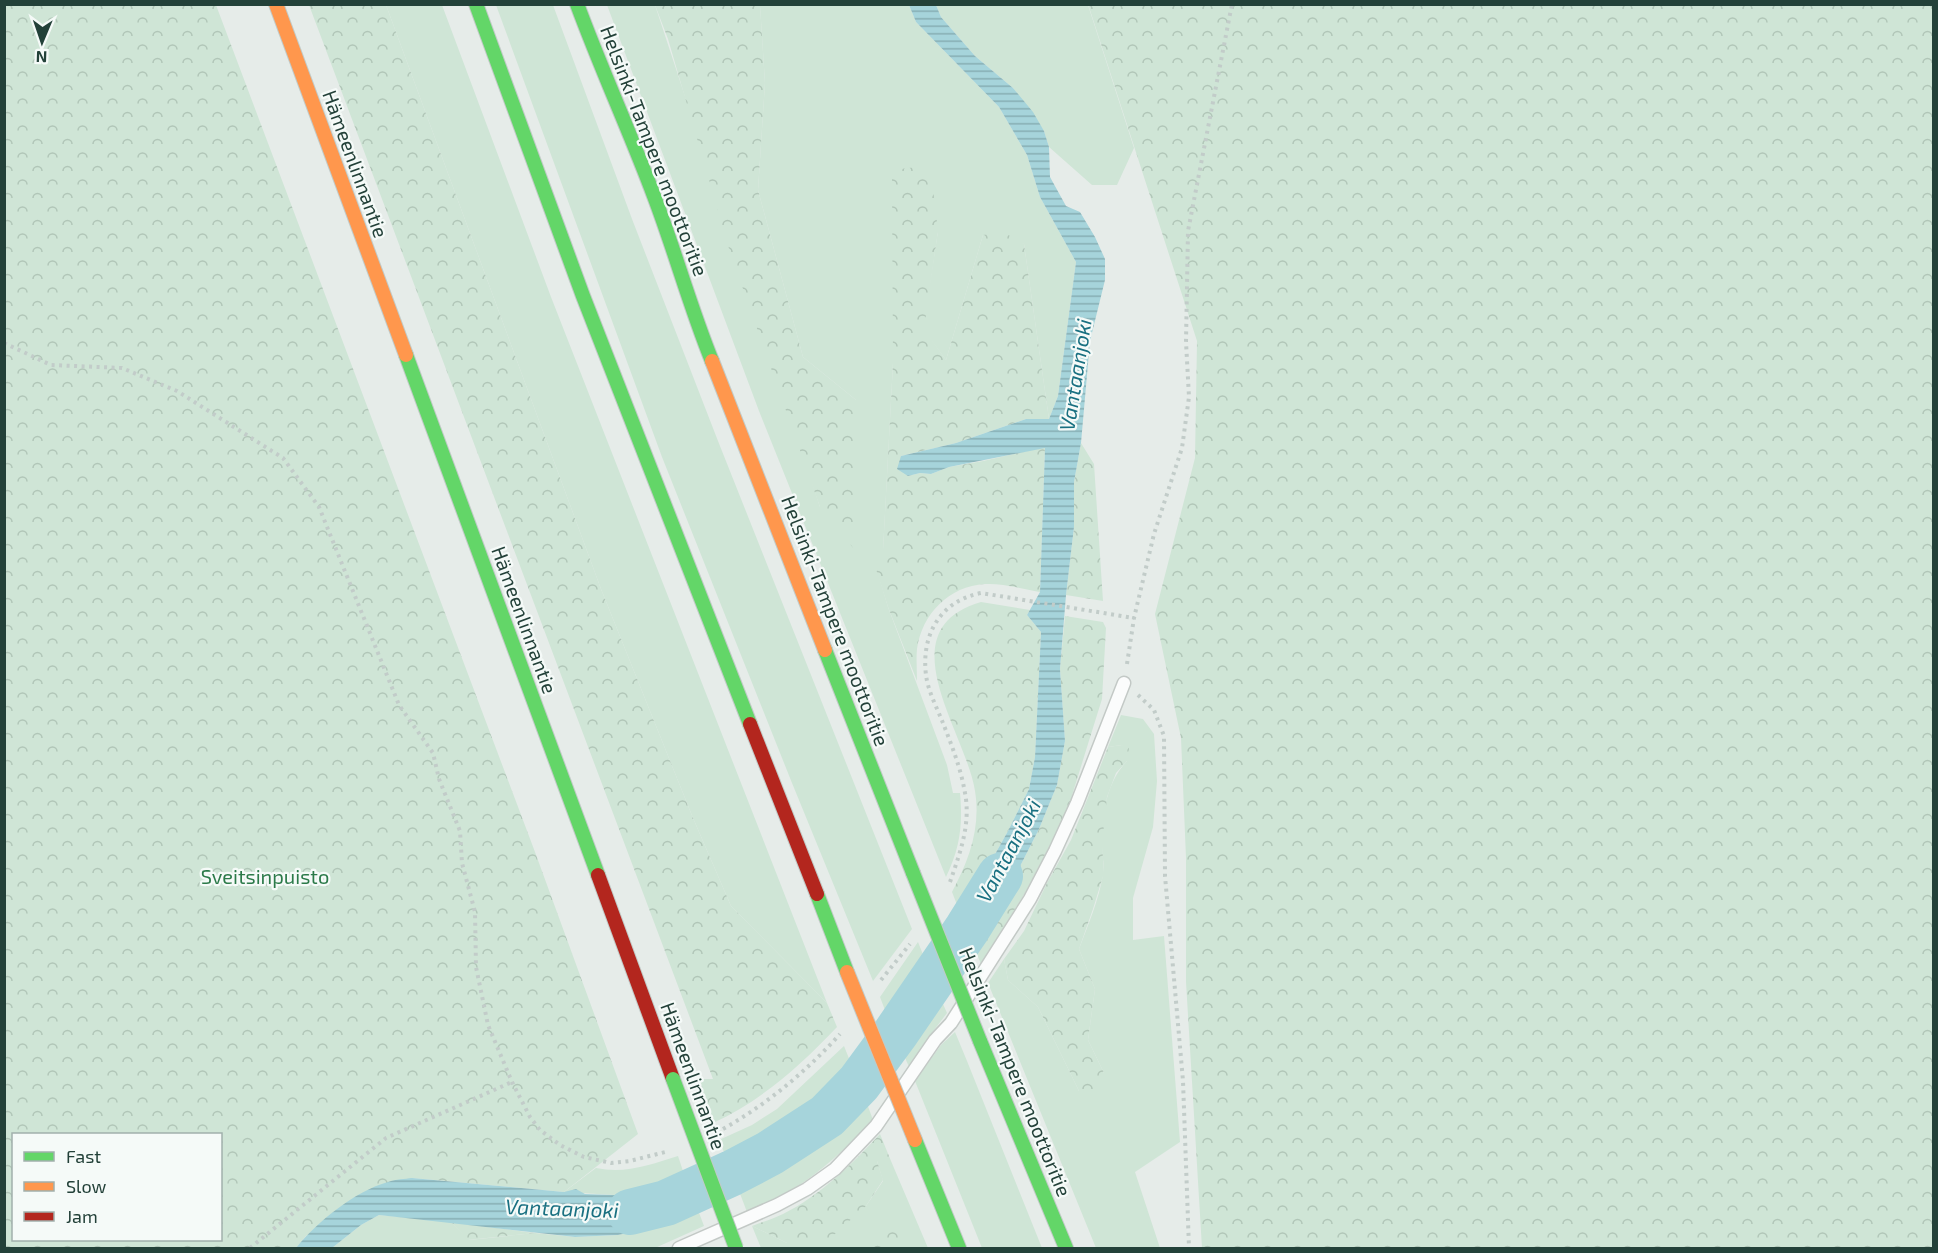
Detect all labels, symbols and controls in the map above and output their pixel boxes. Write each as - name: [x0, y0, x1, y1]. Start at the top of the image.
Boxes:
- north arrow: [12, 12, 72, 72]
- street label: Helsinki-Tampere moottoritie: [596, 22, 714, 279]
- text: N: [35, 48, 48, 67]
- street label: Hämeenlinnantie: [318, 87, 394, 241]
- water label: Vantaanjoki: [1053, 317, 1097, 433]
- street label: Helsinki-Tampere moottoritie: [777, 492, 895, 749]
- street label: Hämeenlinnantie: [487, 543, 563, 697]
- water label: Vantaanjoki: [970, 794, 1046, 907]
- park label: Sveitsinpuisto: [201, 864, 329, 888]
- street label: Helsinki-Tampere moottoritie: [955, 944, 1077, 1200]
- street label: Hämeenlinnantie: [656, 999, 732, 1153]
- legend: [12, 1133, 222, 1241]
- text: Fast: [66, 1145, 101, 1167]
- text: Slow: [66, 1175, 107, 1197]
- water label: Vantaanjoki: [505, 1193, 619, 1223]
- text: Jam: [66, 1205, 98, 1227]

